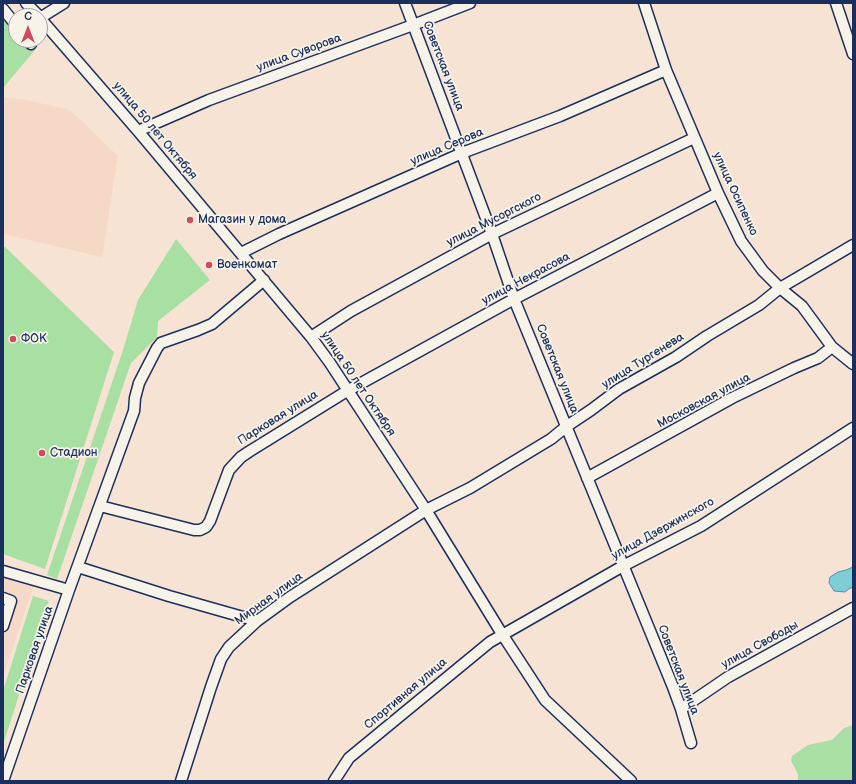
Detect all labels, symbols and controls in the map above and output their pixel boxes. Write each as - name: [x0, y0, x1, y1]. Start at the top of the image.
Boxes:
- north arrow: [8, 8, 48, 48]
- text: С: [24, 10, 32, 23]
- street label: Советская улица: [419, 19, 467, 113]
- street label: улица Суворова: [255, 31, 343, 75]
- street label: улица 50 лет Октября: [110, 79, 200, 183]
- street label: улица Серова: [408, 125, 486, 169]
- street label: улица Осипенко: [709, 150, 761, 238]
- street label: улица Мусоргского: [444, 190, 544, 250]
- place label: Магазин у дома: [198, 213, 286, 227]
- marker: Магазин у дома: [185, 215, 195, 225]
- street label: улица Некрасова: [479, 250, 573, 308]
- place label: Военкомат: [217, 258, 277, 272]
- marker: Военкомат: [204, 260, 214, 270]
- street label: Советская улица: [533, 322, 581, 416]
- street label: улица 50 лет Октября: [318, 329, 398, 439]
- street label: улица Тургенева: [599, 330, 687, 392]
- place label: ФОК: [21, 332, 47, 346]
- marker: ФОК: [8, 334, 18, 344]
- street label: Московская улица: [655, 370, 753, 432]
- street label: Парковая улица: [235, 388, 321, 448]
- place label: Стадион: [50, 446, 98, 460]
- marker: Стадион: [37, 448, 47, 458]
- street label: улица Дзержинского: [609, 495, 717, 563]
- street label: Мирная улица: [232, 570, 306, 628]
- street label: Парковая улица: [13, 604, 57, 696]
- street label: улица Свободы: [719, 618, 801, 672]
- street label: Советская улица: [654, 623, 702, 717]
- street label: Спортивная улица: [362, 655, 450, 733]

